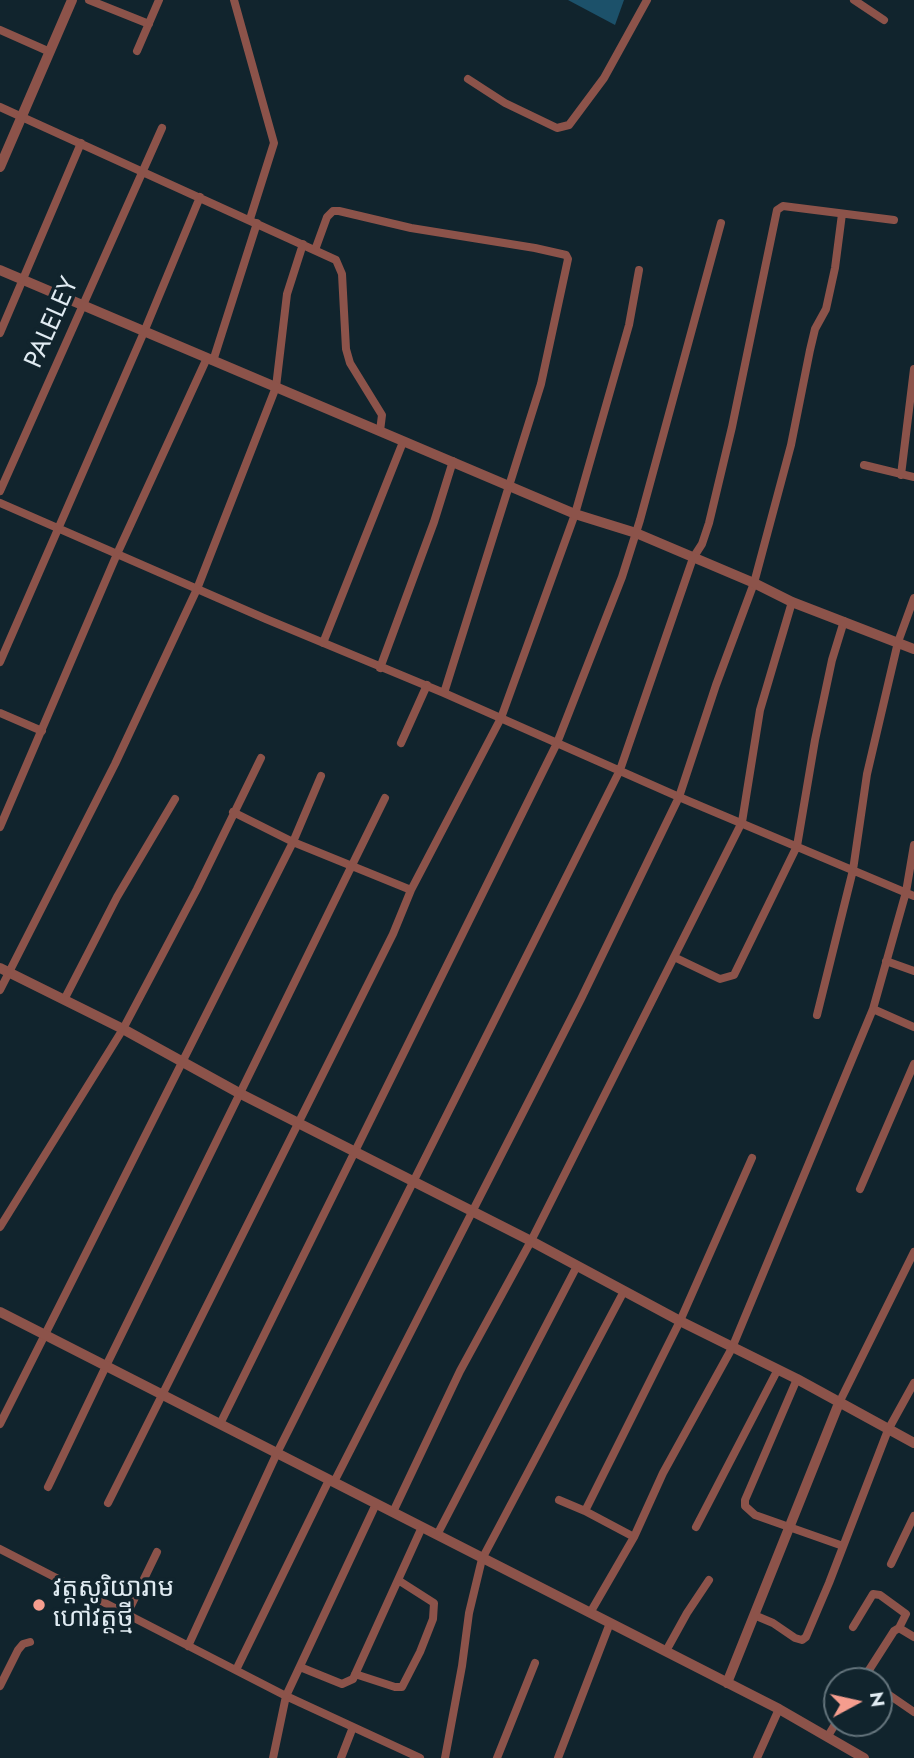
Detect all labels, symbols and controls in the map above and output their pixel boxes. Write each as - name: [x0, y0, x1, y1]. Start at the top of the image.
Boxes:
- street label: PALELEY: [19, 273, 87, 373]
- place label: វត្តសូរិយារាម ហៅវត្តថ្មី: [53, 1574, 174, 1636]
- marker: វត្តសូរិយារាម ហៅវត្តថ្មី: [31, 1597, 47, 1613]
- north arrow: [823, 1667, 893, 1737]
- text: N: [863, 1690, 892, 1709]

